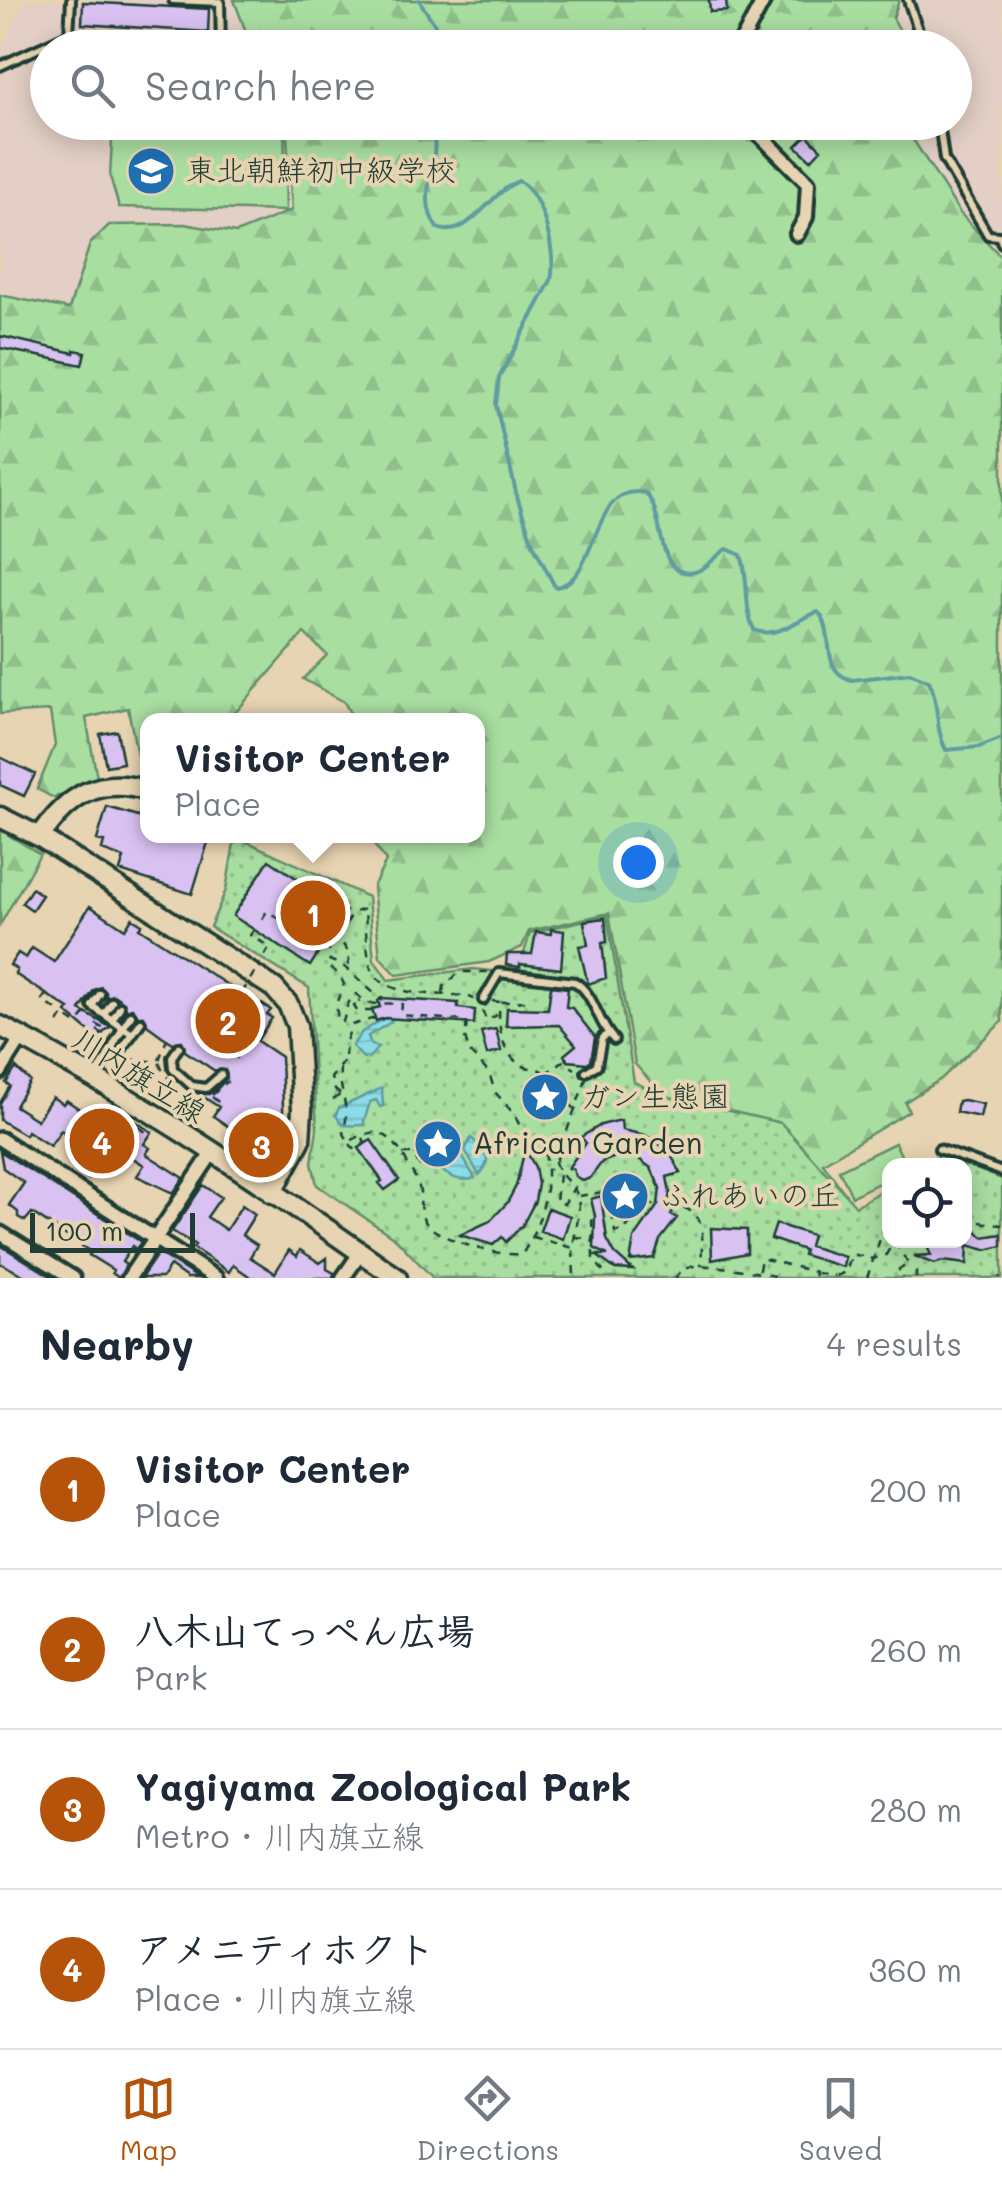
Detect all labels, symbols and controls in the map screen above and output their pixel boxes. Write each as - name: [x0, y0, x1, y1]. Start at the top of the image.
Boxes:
- search box: [30, 30, 972, 140]
- icon: search: [65, 58, 120, 113]
- text: Search here: [145, 60, 376, 110]
- school or university icon: 東北朝鮮初中級学校: [125, 145, 177, 197]
- place label: 東北朝鮮初中級学校: [186, 149, 456, 189]
- popup: [140, 713, 485, 843]
- text: Visitor Center: [175, 732, 450, 782]
- text: Place: [175, 782, 261, 824]
- your location: [613, 837, 664, 888]
- pin: 1: [280, 876, 346, 950]
- pin: 2: [196, 984, 260, 1058]
- street label: 川内旗立線: [66, 1018, 214, 1131]
- place icon: ガン生態園: [519, 1071, 571, 1123]
- place label: ガン生態園: [580, 1075, 730, 1115]
- pin: 4: [70, 1104, 134, 1178]
- pin: 3: [228, 1108, 294, 1182]
- place icon: African Garden: [412, 1118, 464, 1170]
- place label: African Garden: [473, 1122, 702, 1162]
- map controls: [882, 1158, 972, 1248]
- button: locate: [882, 1158, 972, 1248]
- place icon: ふれあいの丘: [599, 1170, 651, 1222]
- place label: ふれあいの丘: [660, 1174, 840, 1214]
- scale bar: [30, 1208, 195, 1252]
- text: 100 m: [45, 1212, 123, 1248]
- text: Nearby: [40, 1316, 194, 1371]
- text: 4 results: [826, 1322, 962, 1364]
- text: Visitor Center: [135, 1443, 410, 1493]
- text: 1: [65, 1468, 80, 1510]
- text: 200 m: [869, 1468, 962, 1510]
- text: Place: [135, 1493, 221, 1535]
- text: 八木山てっぺん広場: [135, 1605, 475, 1655]
- text: 2: [64, 1628, 81, 1670]
- text: 260 m: [869, 1628, 962, 1670]
- text: Park: [135, 1656, 208, 1698]
- text: Yagiyama Zoological Park: [135, 1761, 631, 1811]
- text: 3: [63, 1788, 82, 1830]
- text: 280 m: [869, 1788, 962, 1830]
- text: Metro · 川内旗立線: [135, 1814, 424, 1856]
- text: アメニティホクト: [135, 1923, 435, 1973]
- text: 4: [62, 1948, 83, 1990]
- text: 360 m: [868, 1948, 962, 1990]
- text: Place · 川内旗立線: [135, 1977, 416, 2019]
- tab: Map: [120, 2071, 177, 2167]
- tab: Directions: [417, 2071, 559, 2167]
- tab: Saved: [799, 2071, 882, 2167]

